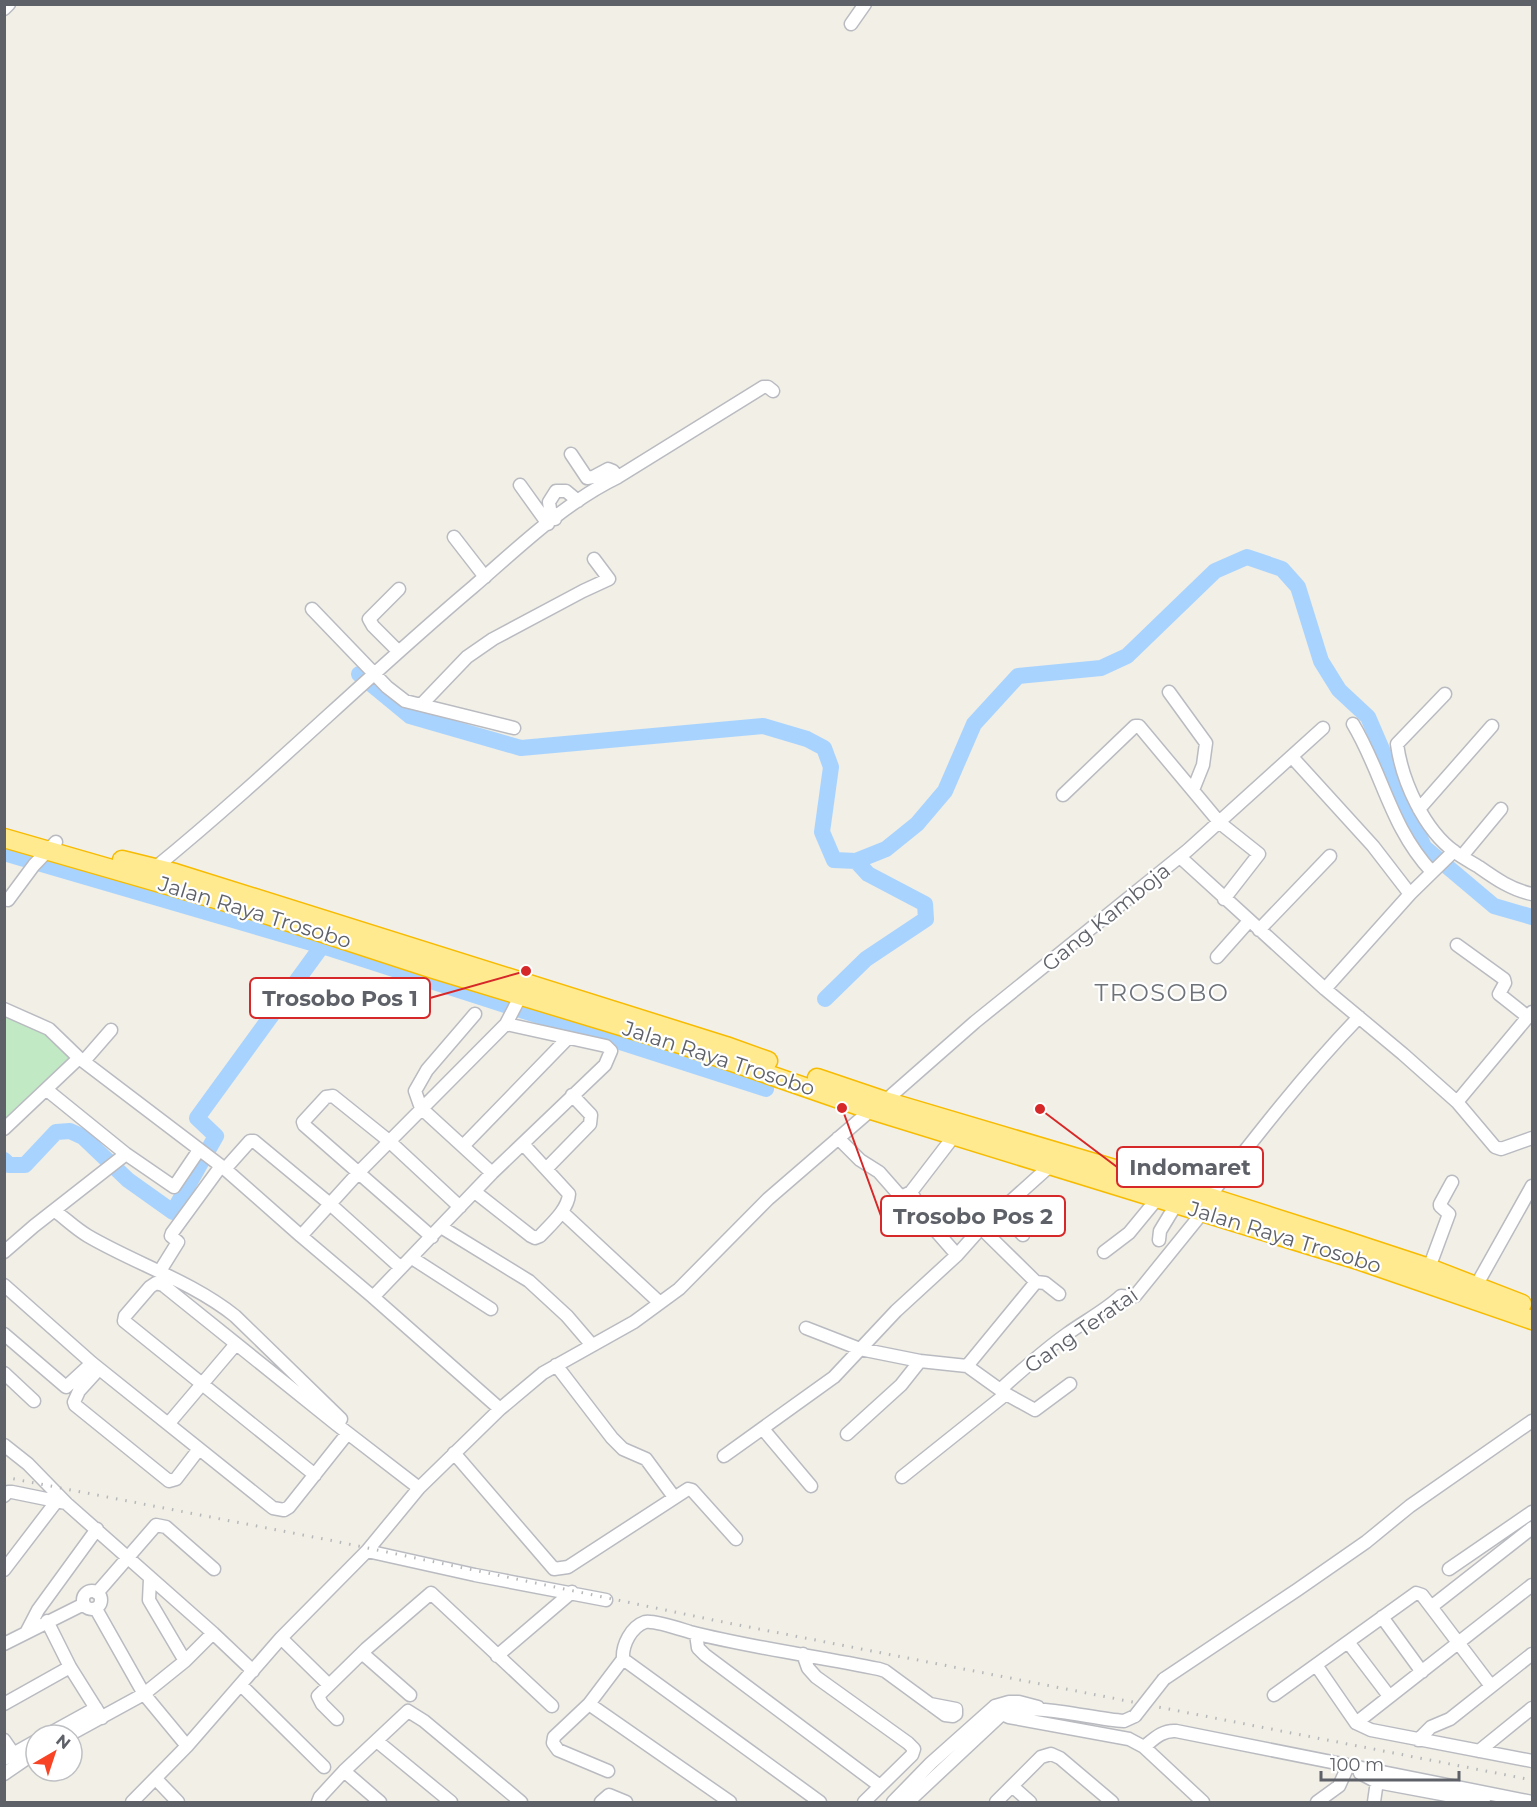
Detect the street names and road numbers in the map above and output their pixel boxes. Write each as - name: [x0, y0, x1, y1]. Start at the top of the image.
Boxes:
- street label: Gang Kamboja: [1037, 858, 1175, 976]
- street label: Jalan Raya Trosobo: [155, 870, 355, 953]
- street label: Jalan Raya Trosobo: [619, 1015, 818, 1101]
- street label: Jalan Raya Trosobo: [1185, 1195, 1385, 1278]
- street label: Gang Teratai: [1020, 1282, 1142, 1378]

